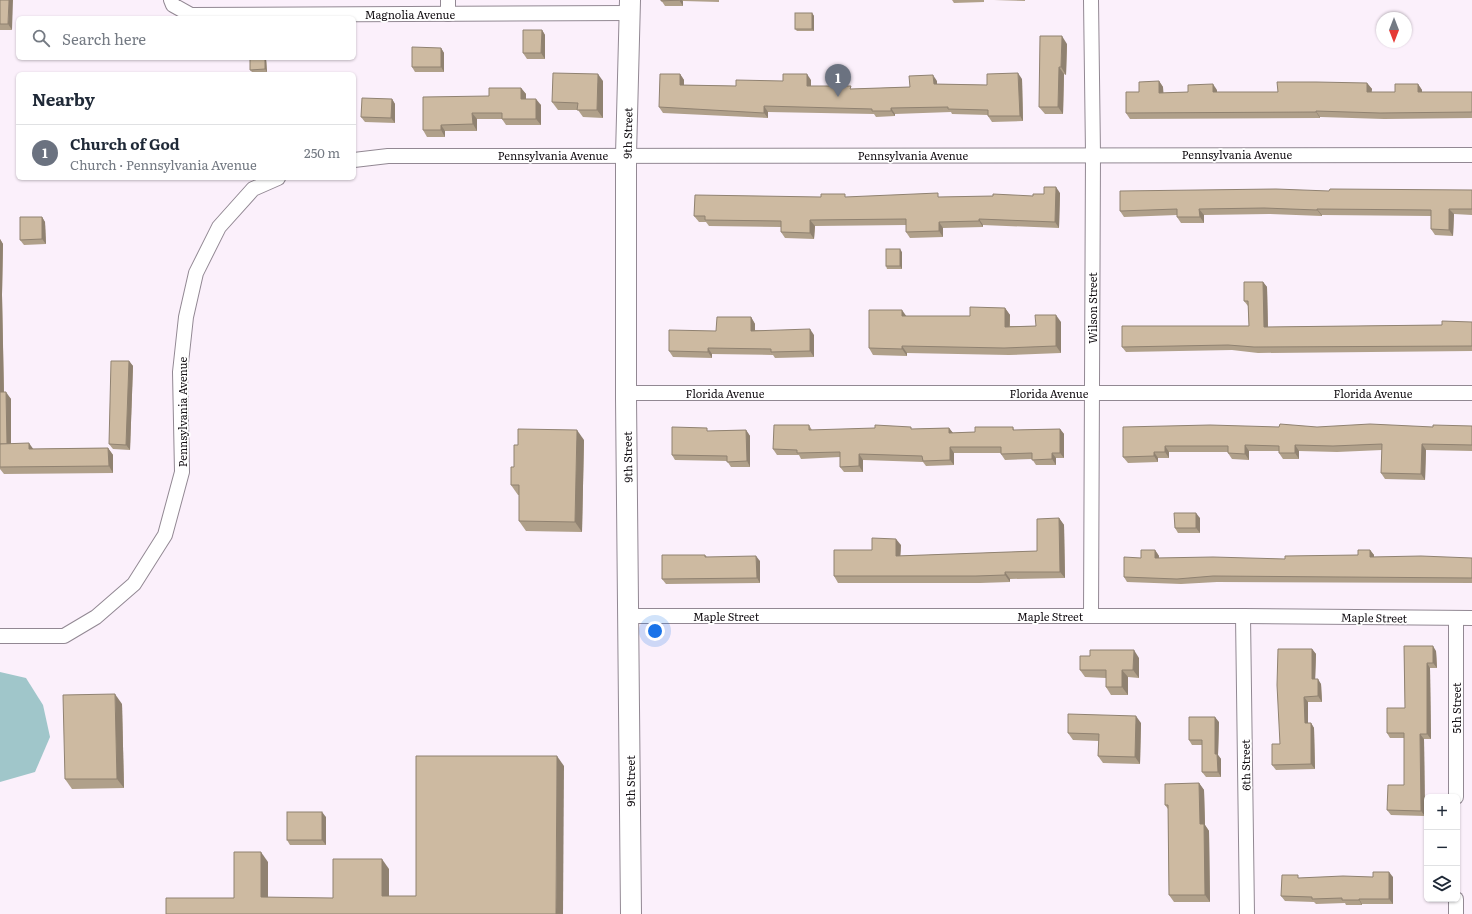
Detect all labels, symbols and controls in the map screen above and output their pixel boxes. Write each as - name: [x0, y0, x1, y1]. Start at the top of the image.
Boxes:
- street label: Magnolia Avenue: [365, 6, 456, 22]
- north arrow: [1376, 12, 1412, 48]
- search box: [16, 16, 356, 60]
- icon: search: [30, 27, 52, 49]
- text: Search here: [62, 27, 146, 50]
- pin: 1: [825, 64, 851, 97]
- text: Nearby: [32, 86, 95, 111]
- street label: 9th Street: [619, 107, 635, 159]
- text: Church of God: [70, 132, 180, 155]
- text: 1: [42, 143, 48, 162]
- text: 250 m: [304, 143, 340, 162]
- street label: Pennsylvania Avenue: [1182, 146, 1293, 162]
- street label: Pennsylvania Avenue: [498, 147, 609, 163]
- street label: Pennsylvania Avenue: [858, 147, 969, 163]
- text: Church · Pennsylvania Avenue: [70, 155, 257, 174]
- street label: Wilson Street: [1084, 272, 1100, 344]
- street label: Pennsylvania Avenue: [174, 356, 190, 467]
- street label: Florida Avenue: [686, 385, 765, 401]
- street label: Florida Avenue: [1010, 385, 1089, 401]
- street label: Florida Avenue: [1334, 385, 1413, 401]
- street label: 9th Street: [619, 431, 635, 483]
- street label: Maple Street: [693, 608, 760, 624]
- street label: Maple Street: [1017, 608, 1084, 624]
- street label: Maple Street: [1341, 608, 1408, 626]
- your location: [645, 621, 665, 641]
- street label: 5th Street: [1448, 682, 1464, 734]
- street label: 6th Street: [1237, 739, 1253, 791]
- street label: 9th Street: [622, 755, 638, 807]
- map controls: [1424, 794, 1460, 902]
- button: +: [1424, 794, 1460, 830]
- button: −: [1424, 830, 1460, 866]
- button: layers: [1424, 866, 1460, 902]

